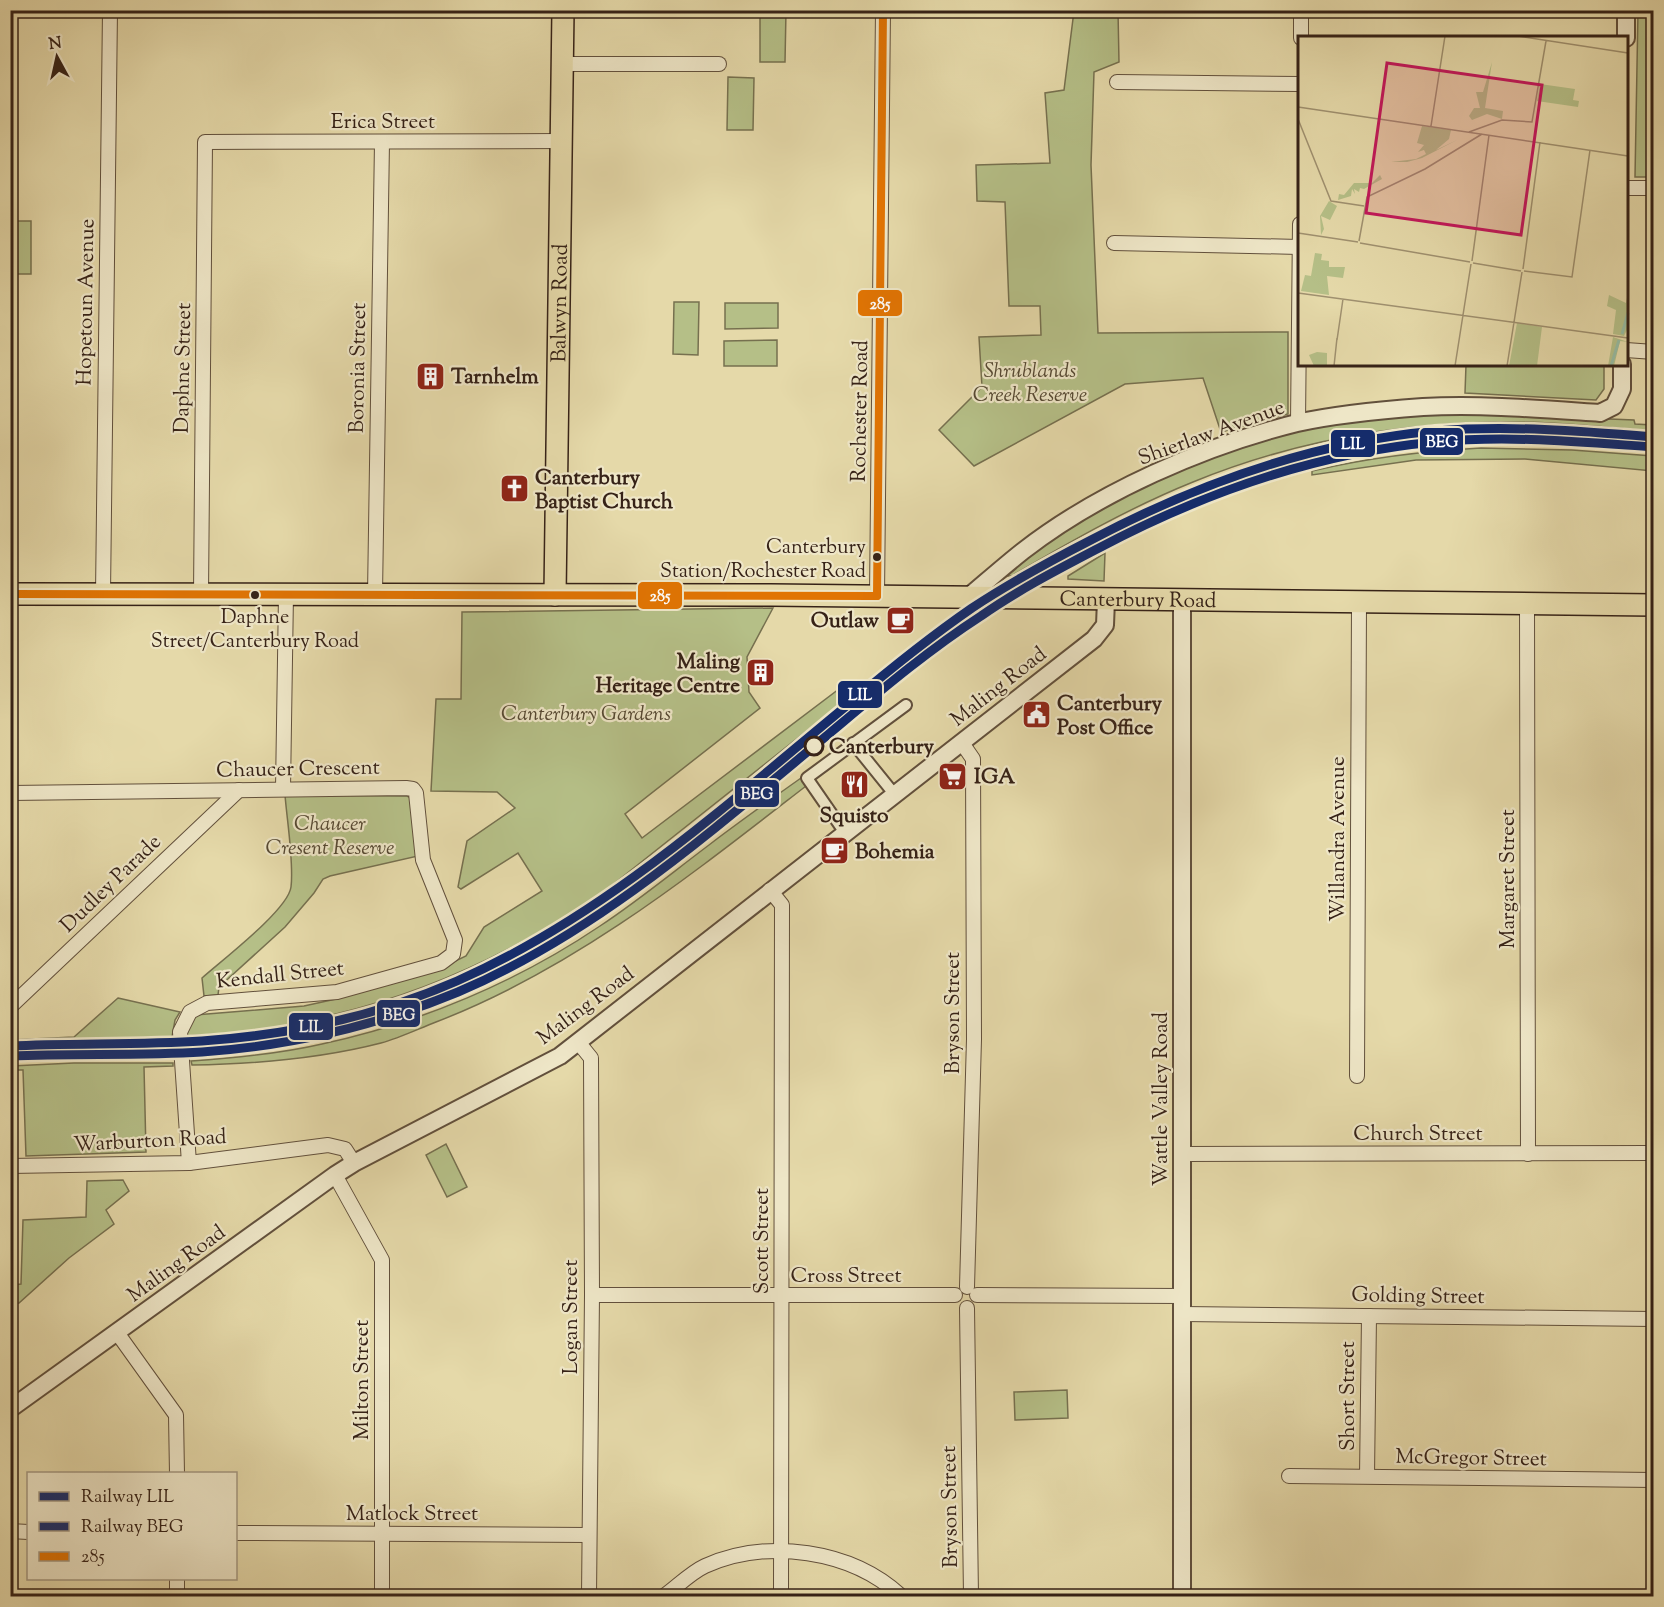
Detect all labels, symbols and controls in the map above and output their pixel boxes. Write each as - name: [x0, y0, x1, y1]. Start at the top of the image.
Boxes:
- north arrow: [27, 27, 87, 87]
- text: N: [47, 32, 63, 57]
- inset map: [1298, 36, 1628, 366]
- street label: Erica Street: [331, 108, 435, 138]
- street label: Hopetoun Avenue: [71, 218, 103, 386]
- street label: Balwyn Road: [545, 243, 577, 363]
- line badge: 285: [857, 289, 903, 317]
- text: 285: [870, 294, 891, 317]
- street label: Daphne Street: [168, 302, 200, 434]
- street label: Boronia Street: [343, 302, 375, 434]
- street label: Rochester Road: [845, 340, 877, 482]
- park label: Shrublands Creek Reserve: [973, 357, 1087, 411]
- building icon: Tarnhelm: [414, 360, 446, 392]
- place label: Tarnhelm: [451, 363, 539, 393]
- street label: Shierlaw Avenue: [1134, 393, 1289, 474]
- line badge: BEG: [1419, 427, 1464, 456]
- line badge: LIL: [1330, 429, 1376, 458]
- text: BEG: [1426, 432, 1458, 455]
- text: LIL: [1341, 434, 1366, 457]
- place label: Canterbury Baptist Church: [535, 464, 674, 518]
- church icon: Canterbury Baptist Church: [498, 473, 530, 505]
- place label: Canterbury Station/Rochester Road: [660, 534, 866, 587]
- marker: Canterbury Station/Rochester Road: [871, 551, 883, 563]
- line badge: 285: [637, 581, 683, 610]
- street label: Canterbury Road: [1059, 585, 1217, 617]
- text: 285: [650, 586, 671, 609]
- marker: Daphne Street/Canterbury Road: [249, 589, 261, 601]
- place label: Daphne Street/Canterbury Road: [151, 604, 359, 657]
- cafe icon: Outlaw: [884, 604, 916, 636]
- place label: Outlaw: [811, 607, 879, 637]
- street label: Maling Road: [945, 640, 1054, 735]
- place label: Maling Heritage Centre: [596, 648, 741, 702]
- building icon: Maling Heritage Centre: [745, 657, 777, 689]
- line badge: LIL: [837, 680, 883, 709]
- text: LIL: [848, 685, 873, 708]
- place label: Canterbury Post Office: [1057, 690, 1163, 744]
- public building icon: Canterbury Post Office: [1020, 699, 1052, 731]
- park label: Canterbury Gardens: [501, 700, 671, 730]
- place label: Canterbury: [829, 733, 935, 763]
- marker: Canterbury: [804, 736, 824, 756]
- street label: Chaucer Crescent: [216, 754, 380, 786]
- street label: Willandra Avenue: [1324, 756, 1354, 922]
- supermarket icon: IGA: [937, 760, 969, 792]
- place label: IGA: [974, 763, 1016, 793]
- restaurant icon: Squisto: [838, 768, 870, 800]
- line badge: BEG: [734, 779, 780, 808]
- text: BEG: [741, 784, 773, 807]
- place label: Squisto: [819, 802, 889, 832]
- street label: Margaret Street: [1494, 809, 1524, 949]
- park label: Chaucer Cresent Reserve: [266, 810, 394, 864]
- street label: Dudley Parade: [54, 828, 169, 940]
- cafe icon: Bohemia: [818, 835, 850, 867]
- place label: Bohemia: [855, 838, 935, 868]
- street label: Bryson Street: [939, 952, 969, 1074]
- street label: Kendall Street: [215, 954, 346, 998]
- street label: Maling Road: [531, 960, 641, 1053]
- line badge: BEG: [376, 999, 421, 1028]
- text: BEG: [383, 1005, 415, 1028]
- line badge: LIL: [288, 1012, 334, 1041]
- street label: Wattle Valley Road: [1147, 1012, 1177, 1186]
- text: LIL: [299, 1017, 324, 1040]
- street label: Church Street: [1353, 1120, 1483, 1150]
- street label: Warburton Road: [73, 1123, 228, 1161]
- street label: Scott Street: [748, 1188, 778, 1294]
- street label: Maling Road: [122, 1219, 233, 1311]
- street label: Logan Street: [557, 1259, 587, 1375]
- street label: Cross Street: [790, 1262, 902, 1292]
- street label: Golding Street: [1351, 1281, 1485, 1313]
- street label: Milton Street: [348, 1320, 378, 1440]
- street label: Short Street: [1334, 1341, 1364, 1451]
- street label: McGregor Street: [1395, 1443, 1547, 1475]
- street label: Bryson Street: [935, 1446, 967, 1568]
- legend: [27, 1472, 237, 1580]
- text: Railway LIL: [81, 1485, 174, 1511]
- street label: Matlock Street: [346, 1500, 478, 1530]
- text: Railway BEG: [81, 1515, 184, 1541]
- text: 285: [81, 1545, 105, 1571]

